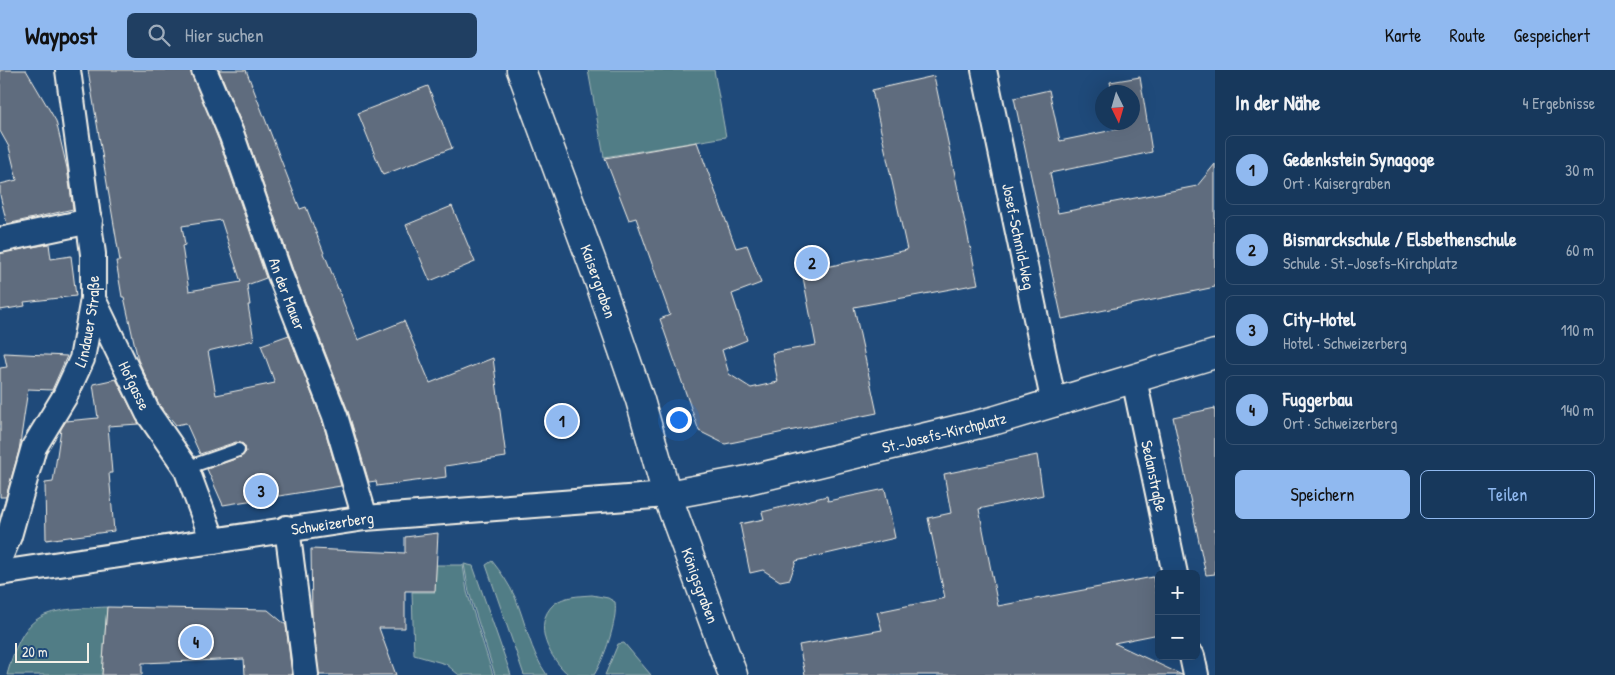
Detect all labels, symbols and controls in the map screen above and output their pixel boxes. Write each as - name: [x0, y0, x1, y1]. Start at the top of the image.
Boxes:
- search box: [127, 13, 477, 58]
- text: Waypost: [25, 19, 97, 51]
- icon: search: [145, 21, 173, 49]
- text: Hier suchen: [185, 22, 264, 48]
- text: Karte: [1385, 23, 1422, 48]
- text: Route: [1450, 23, 1486, 48]
- text: Gespeichert: [1514, 23, 1590, 48]
- north arrow: [1095, 85, 1140, 130]
- text: In der Nähe: [1235, 88, 1320, 117]
- text: 4 Ergebnisse: [1523, 92, 1595, 114]
- text: Gedenkstein Synagoge: [1283, 146, 1435, 172]
- text: 1: [1249, 159, 1255, 181]
- text: 30 m: [1565, 159, 1594, 181]
- text: Ort · Kaisergraben: [1283, 172, 1391, 194]
- street label: Josef-Schmid-Weg: [997, 181, 1041, 292]
- text: Bismarckschule / Elsbethenschule: [1283, 226, 1517, 252]
- text: 2: [1248, 239, 1256, 261]
- text: 60 m: [1566, 239, 1594, 261]
- street label: Kaisergraben: [575, 241, 622, 321]
- pin: 2: [796, 244, 828, 282]
- text: Schule · St.-Josefs-Kirchplatz: [1283, 252, 1458, 274]
- street label: An der Mauer: [264, 255, 311, 333]
- street label: Lindauer Straße: [69, 275, 104, 371]
- text: City-Hotel: [1283, 306, 1356, 332]
- text: 3: [1248, 319, 1256, 341]
- text: 110 m: [1561, 319, 1594, 341]
- text: Hotel · Schweizerberg: [1283, 332, 1407, 354]
- street label: Hofgasse: [114, 357, 156, 414]
- text: Fuggerbau: [1283, 386, 1352, 412]
- text: 4: [1249, 399, 1255, 421]
- text: 140 m: [1560, 399, 1594, 421]
- pin: 1: [546, 402, 578, 440]
- your location: [666, 407, 692, 433]
- street label: St.-Josefs-Kirchplatz: [880, 407, 1009, 458]
- text: Ort · Schweizerberg: [1283, 412, 1397, 434]
- street label: Sedanstraße: [1136, 438, 1173, 514]
- button: Speichern: [1235, 470, 1410, 519]
- button: Teilen: [1420, 470, 1595, 519]
- pin: 3: [245, 472, 277, 510]
- street label: Schweizerberg: [289, 506, 374, 540]
- street label: Königsgraben: [676, 545, 724, 626]
- map controls: [1155, 570, 1200, 660]
- button: +: [1155, 570, 1200, 615]
- button: −: [1155, 615, 1200, 660]
- pin: 4: [180, 623, 212, 661]
- scale bar: [15, 640, 89, 663]
- text: 20 m: [22, 642, 48, 661]

